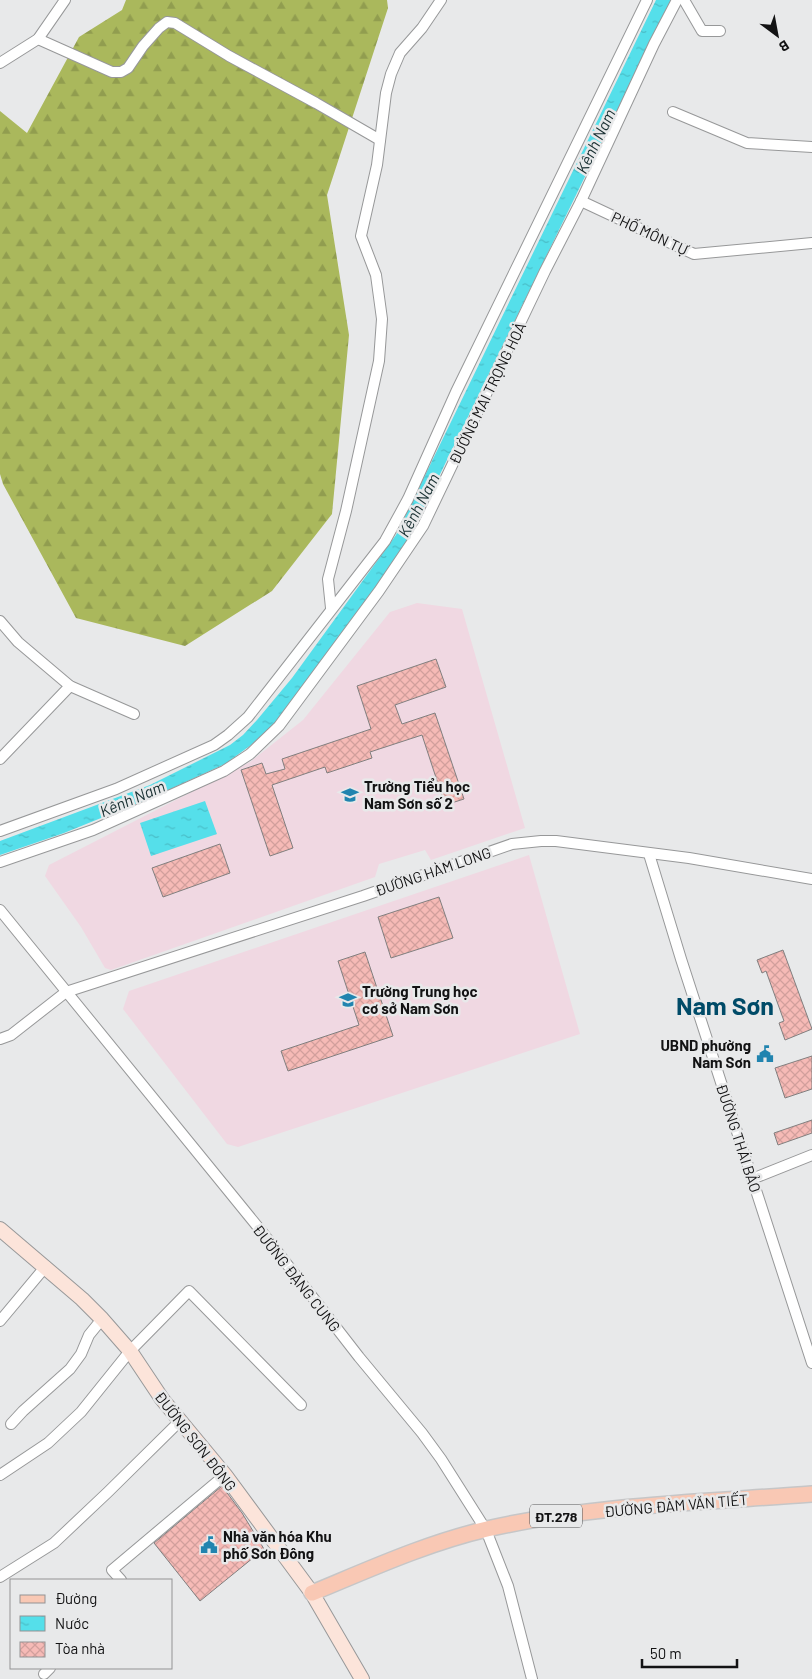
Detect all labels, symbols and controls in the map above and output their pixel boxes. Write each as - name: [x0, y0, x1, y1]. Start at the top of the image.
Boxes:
- north arrow: [752, 10, 802, 60]
- text: B: [776, 37, 792, 56]
- water label: Kênh Nam: [571, 106, 619, 176]
- street label: PHỐ MÔN TỰ: [609, 207, 693, 259]
- street label: ĐƯỜNG MAI TRỌNG HOÀ: [445, 319, 529, 467]
- water label: Kênh Nam: [393, 470, 443, 540]
- water label: Kênh Nam: [96, 776, 168, 820]
- place label: Trường Tiểu học Nam Sơn số 2: [364, 777, 470, 812]
- school or university icon: Trường Tiểu học Nam Sơn số 2: [340, 785, 360, 805]
- street label: ĐƯỜNG HÀM LONG: [373, 843, 493, 899]
- place label: Trường Trung học cơ sở Nam Sơn: [362, 982, 478, 1017]
- school or university icon: Trường Trung học cơ sở Nam Sơn: [338, 990, 358, 1010]
- district label: Nam Sơn: [676, 990, 774, 1020]
- place label: UBND phường Nam Sơn: [660, 1036, 751, 1071]
- public building icon: UBND phường Nam Sơn: [755, 1044, 775, 1064]
- street label: ĐƯỜNG THÁI BẢO: [713, 1081, 765, 1195]
- street label: ĐƯỜNG ĐẶNG CUNG: [250, 1221, 344, 1335]
- street label: ĐƯỜNG SƠN ĐÔNG: [151, 1388, 241, 1494]
- street label: ĐƯỜNG ĐÀM VĂN TIẾT: [604, 1490, 748, 1520]
- road number: ĐT.278: [530, 1504, 582, 1528]
- place label: Nhà văn hóa Khu phố Sơn Đông: [223, 1527, 332, 1562]
- public building icon: Nhà văn hóa Khu phố Sơn Đông: [199, 1535, 219, 1555]
- legend: [10, 1579, 172, 1669]
- text: Đường: [55, 1589, 97, 1607]
- text: Nước: [55, 1614, 89, 1632]
- scale bar: [642, 1636, 737, 1668]
- text: Tòa nhà: [55, 1639, 105, 1657]
- text: 50 m: [650, 1644, 682, 1662]

